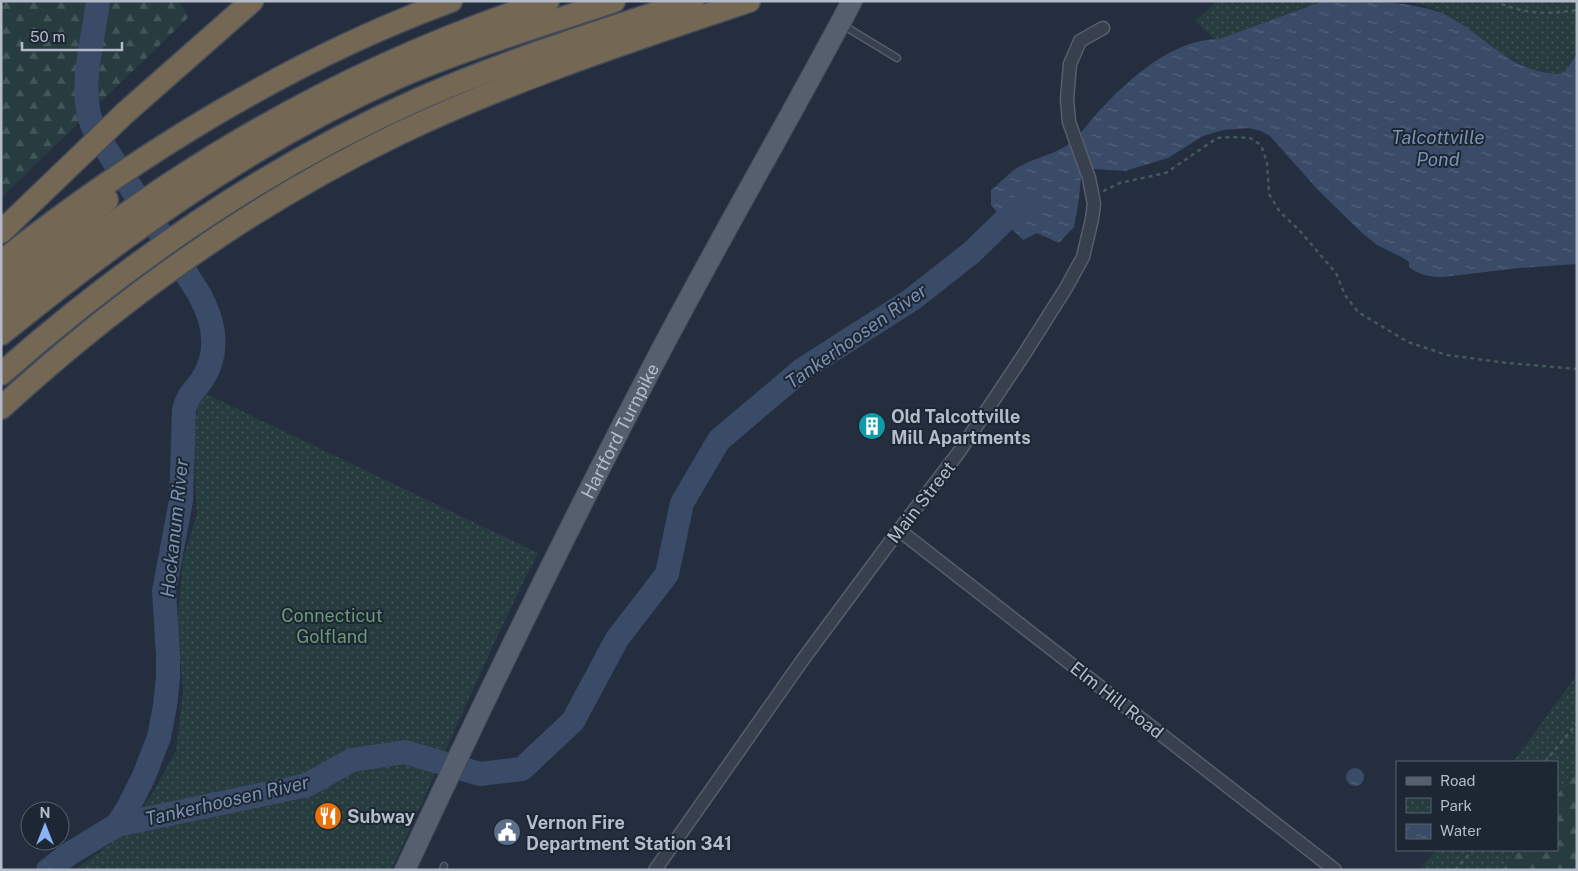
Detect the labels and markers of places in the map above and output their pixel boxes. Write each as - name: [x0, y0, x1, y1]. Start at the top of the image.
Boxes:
- place label: Old Talcottville Mill Apartments: [891, 406, 1031, 448]
- building icon: Old Talcottville Mill Apartments: [857, 411, 887, 441]
- restaurant icon: Subway: [313, 801, 343, 831]
- place label: Subway: [347, 806, 415, 827]
- place label: Vernon Fire Department Station 341: [526, 812, 732, 854]
- public building icon: Vernon Fire Department Station 341: [492, 817, 522, 847]

